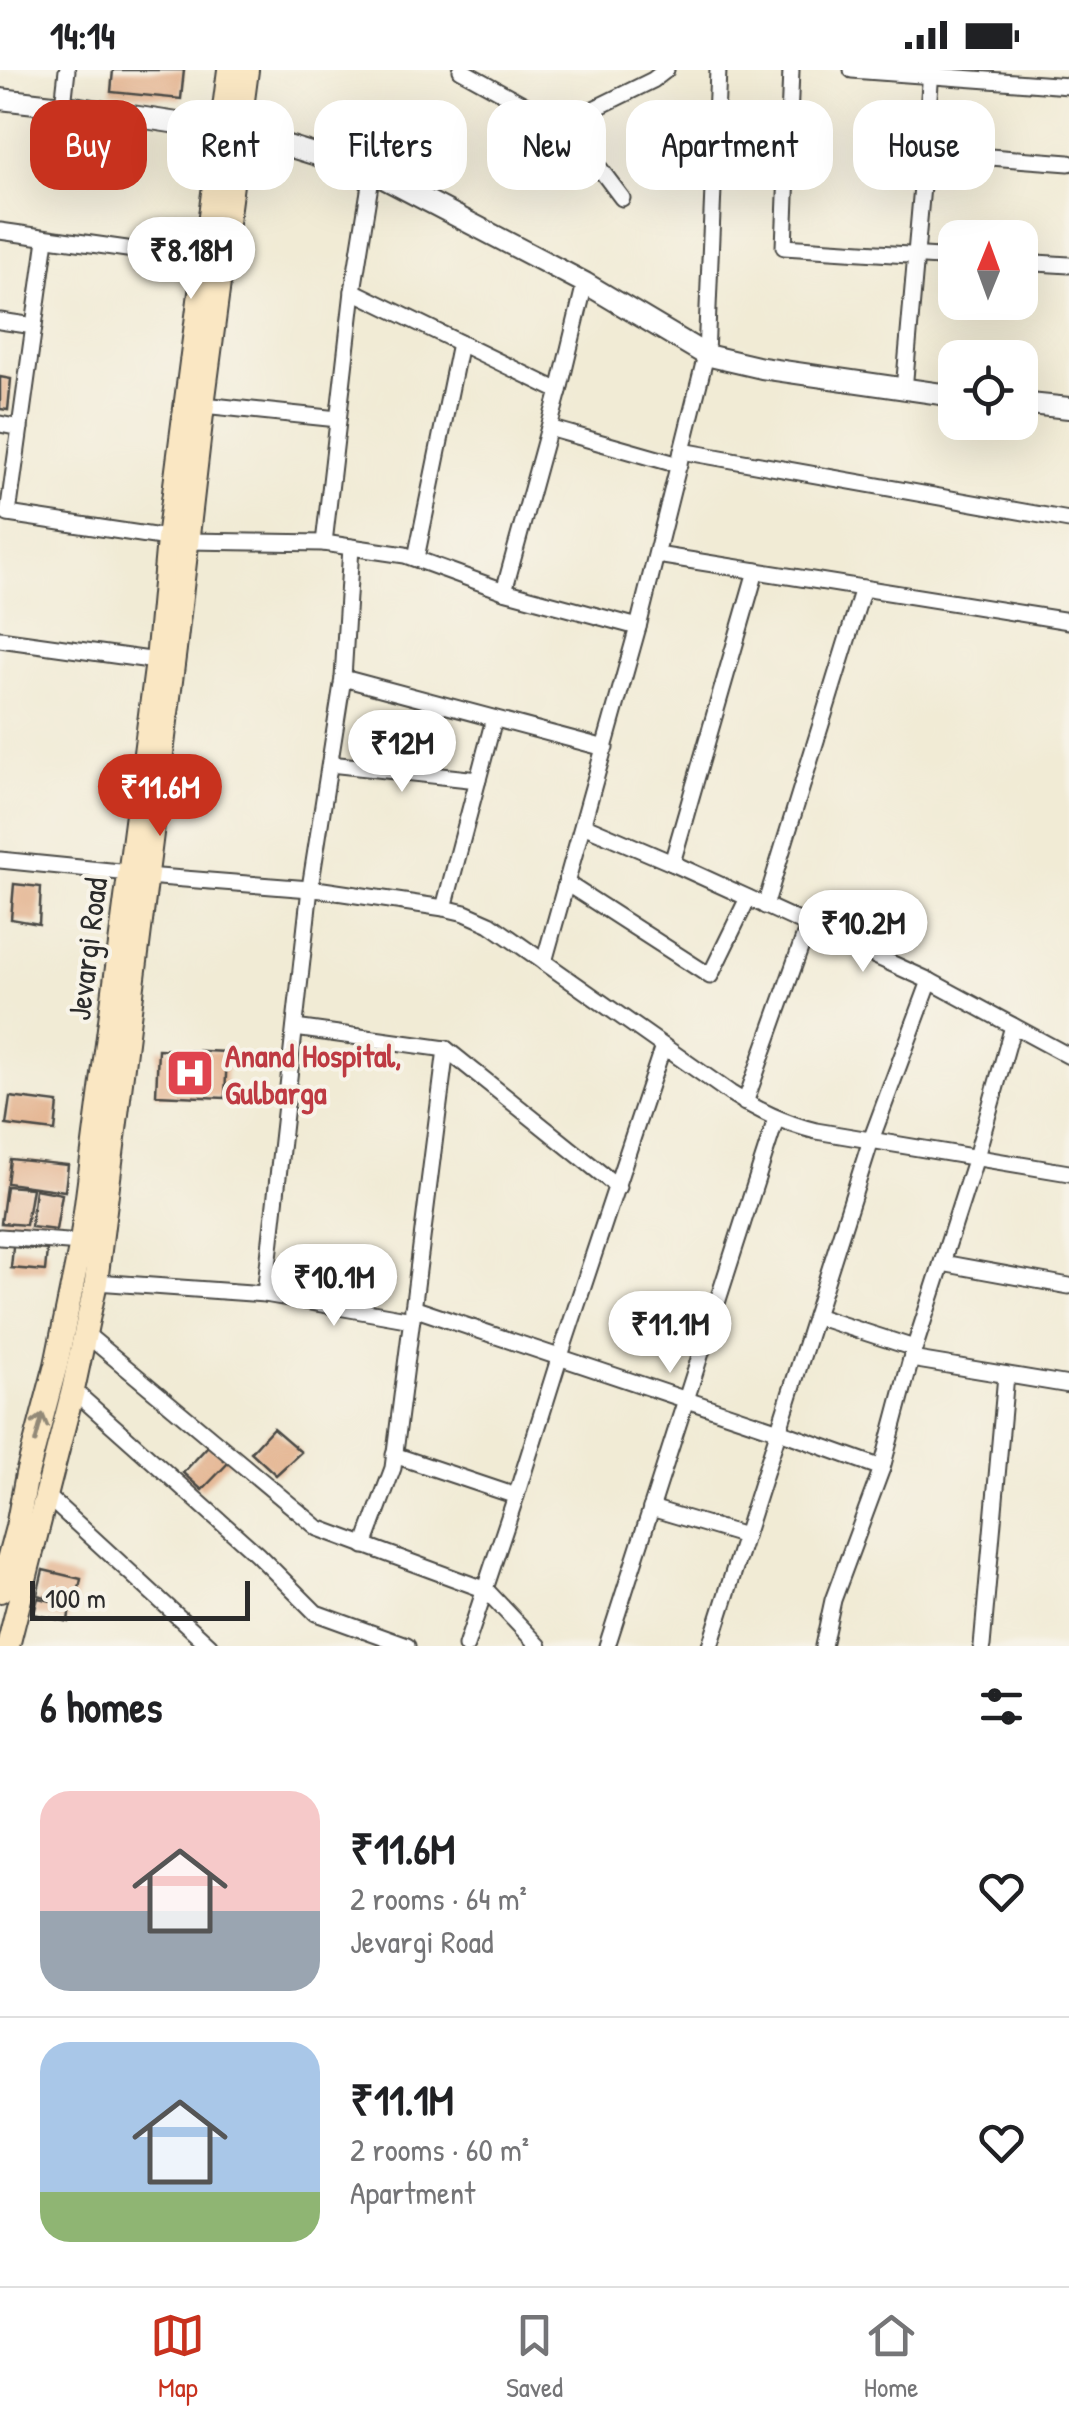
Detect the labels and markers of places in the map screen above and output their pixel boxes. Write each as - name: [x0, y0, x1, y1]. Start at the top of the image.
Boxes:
- pin: ₹8.18M: [110, 217, 272, 302]
- pin: ₹12M: [343, 710, 461, 795]
- pin: ₹11.6M: [79, 754, 241, 839]
- pin: ₹10.2M: [782, 890, 944, 975]
- place label: Anand Hospital, Gulbarga: [225, 1034, 402, 1115]
- hospital icon: Anand Hospital, Gulbarga: [164, 1047, 216, 1099]
- pin: ₹10.1M: [253, 1244, 415, 1329]
- pin: ₹11.1M: [589, 1291, 751, 1376]

